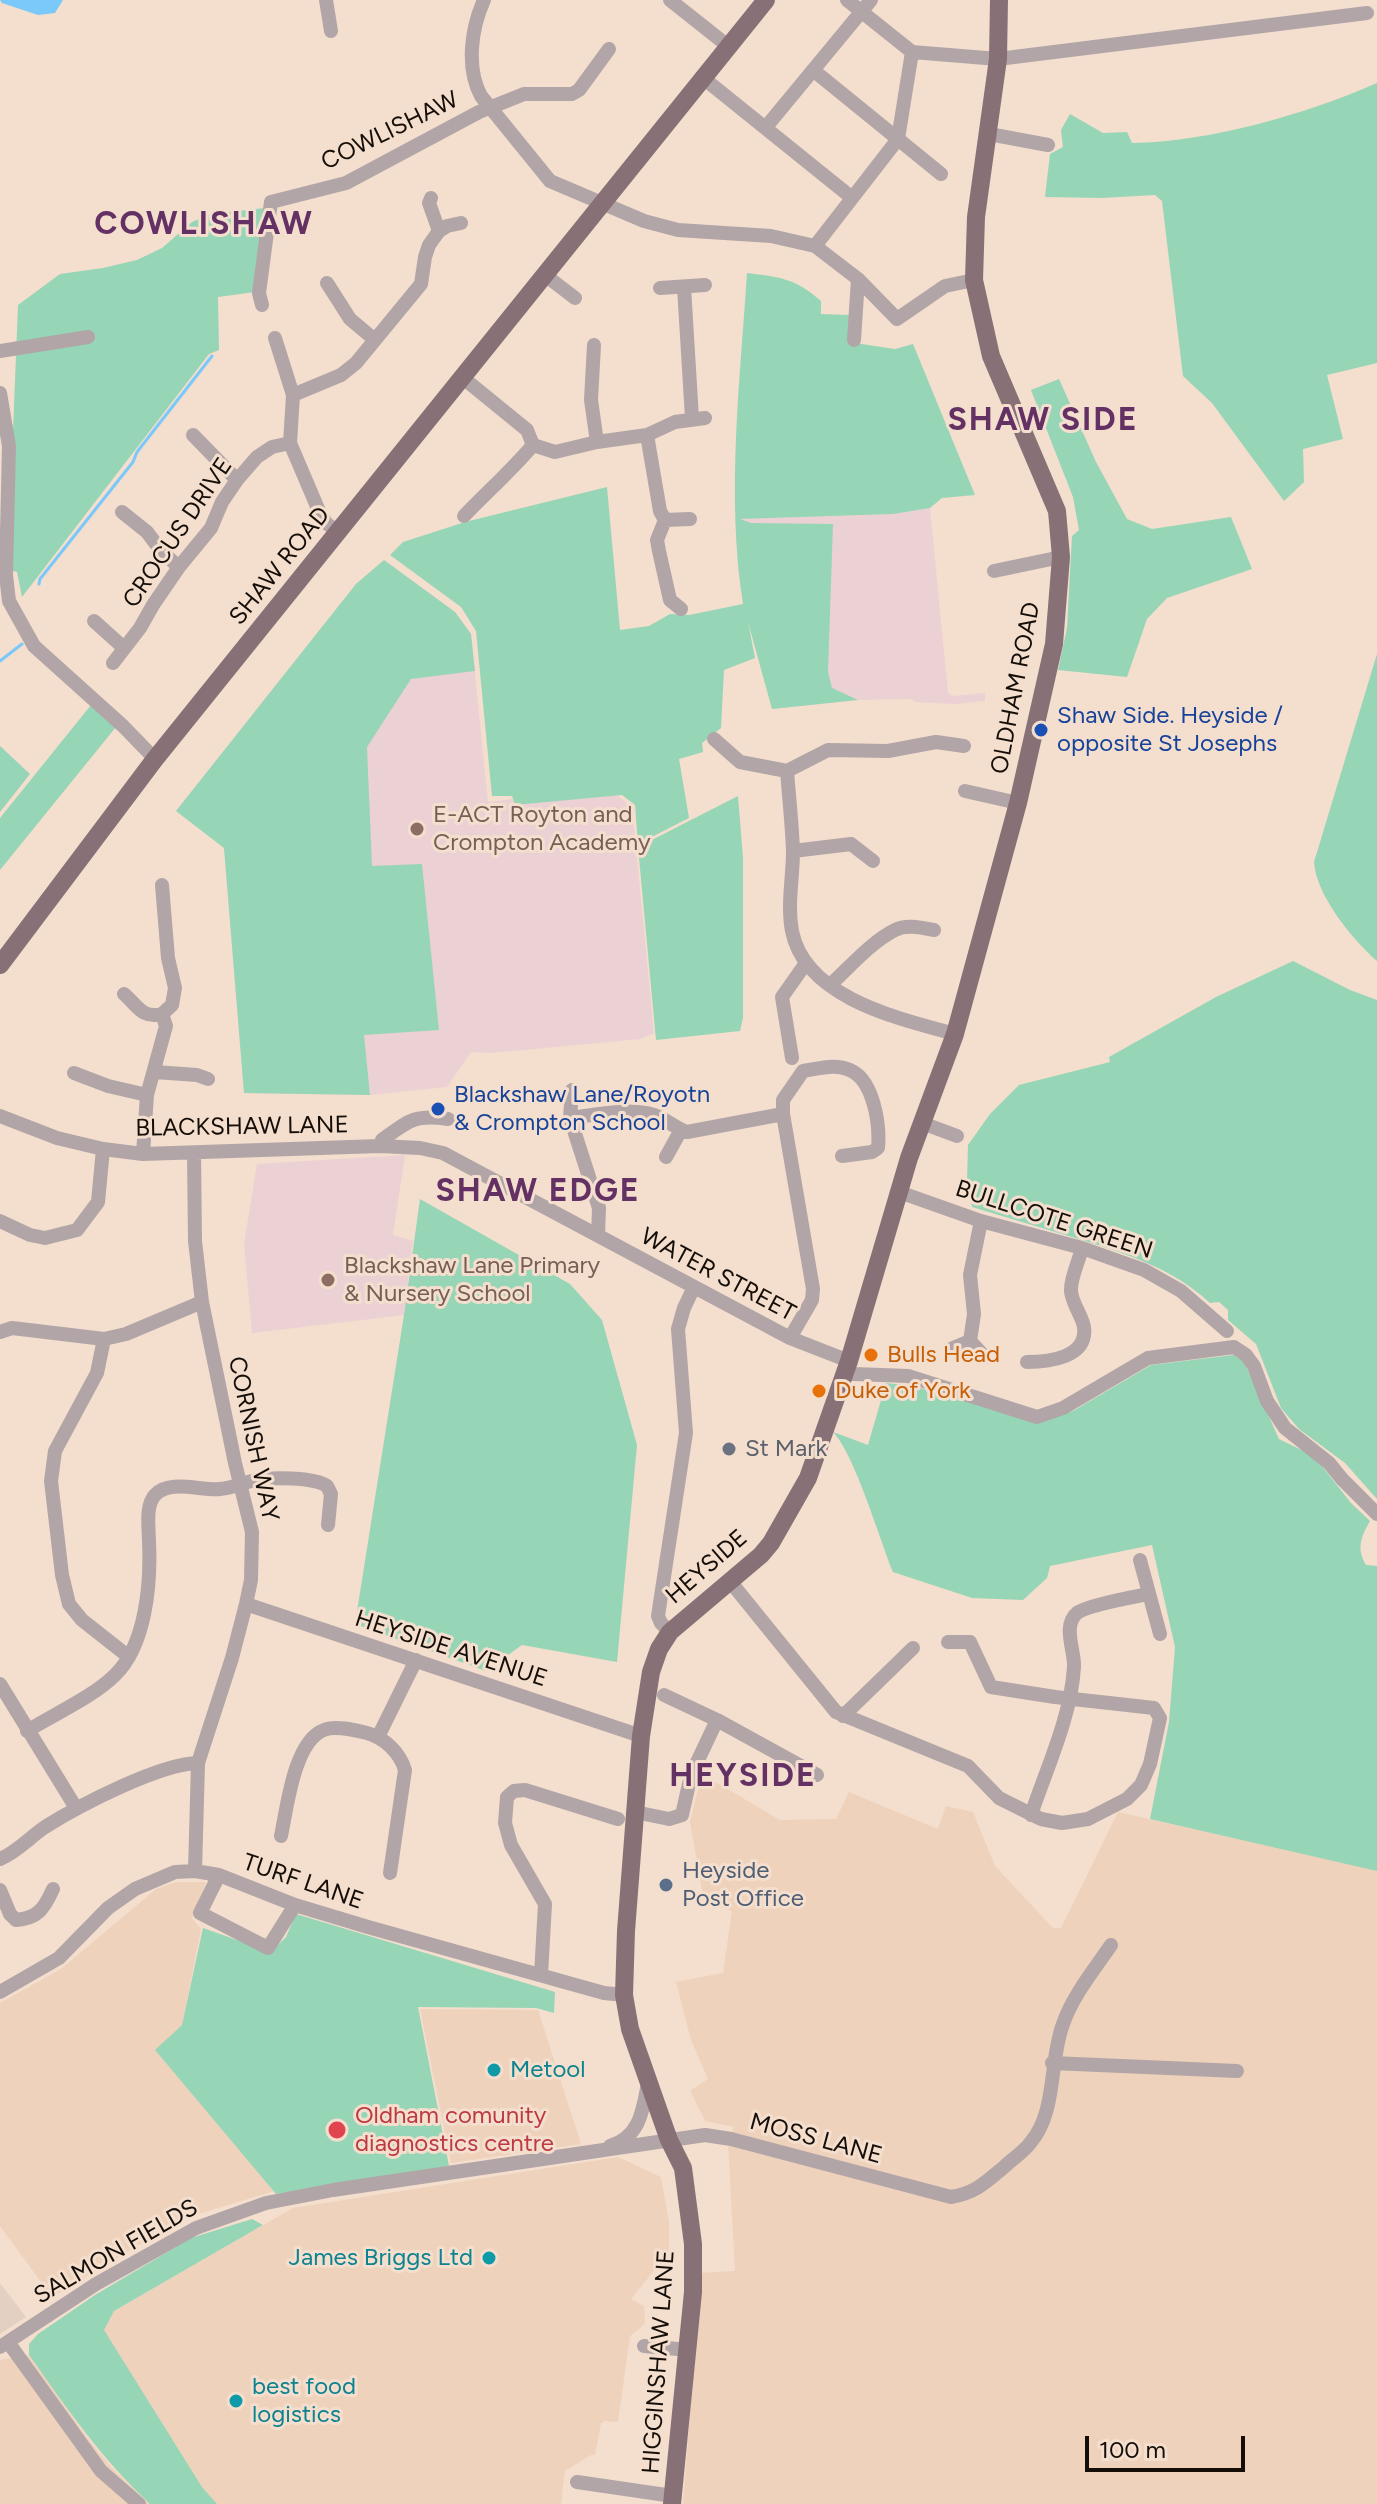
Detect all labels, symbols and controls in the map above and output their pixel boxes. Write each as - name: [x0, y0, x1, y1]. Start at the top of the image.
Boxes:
- street label: COWLISHAW: [317, 85, 463, 177]
- district label: COWLISHAW: [94, 206, 314, 244]
- district label: SHAW SIDE: [947, 402, 1139, 440]
- street label: CROCUS DRIVE: [117, 453, 239, 613]
- street label: SHAW ROAD: [224, 501, 336, 631]
- street label: OLDHAM ROAD: [985, 600, 1047, 776]
- place label: Shaw Side. Heyside / opposite St Josephs: [1057, 702, 1283, 758]
- marker: Shaw Side. Heyside / opposite St Josephs: [1032, 721, 1050, 739]
- place label: E-ACT Royton and Crompton Academy: [433, 801, 651, 857]
- marker: E-ACT Royton and Crompton Academy: [408, 820, 426, 838]
- place label: Blackshaw Lane/Royotn & Crompton School: [454, 1081, 710, 1137]
- marker: Blackshaw Lane/Royotn & Crompton School: [429, 1100, 447, 1118]
- street label: BLACKSHAW LANE: [135, 1111, 349, 1143]
- district label: SHAW EDGE: [435, 1173, 641, 1211]
- street label: BULLCOTE GREEN: [952, 1174, 1156, 1266]
- street label: WATER STREET: [636, 1222, 800, 1328]
- place label: Blackshaw Lane Primary & Nursery School: [344, 1252, 600, 1308]
- marker: Blackshaw Lane Primary & Nursery School: [319, 1271, 337, 1289]
- place label: Bulls Head: [887, 1341, 1000, 1369]
- marker: Bulls Head: [862, 1346, 880, 1364]
- street label: CORNISH WAY: [222, 1354, 284, 1524]
- place label: Duke of York: [835, 1377, 971, 1405]
- marker: Duke of York: [810, 1382, 828, 1400]
- place label: St Mark: [745, 1435, 827, 1463]
- marker: St Mark: [720, 1440, 738, 1458]
- street label: HEYSIDE: [660, 1524, 754, 1610]
- street label: HEYSIDE AVENUE: [351, 1604, 551, 1694]
- district label: HEYSIDE: [669, 1758, 817, 1796]
- street label: TURF LANE: [239, 1848, 367, 1916]
- place label: Heyside Post Office: [682, 1857, 804, 1913]
- marker: Heyside Post Office: [657, 1876, 675, 1894]
- place label: Metool: [510, 2056, 586, 2084]
- marker: Metool: [485, 2061, 503, 2079]
- place label: Oldham comunity diagnostics centre: [355, 2102, 554, 2158]
- street label: MOSS LANE: [747, 2108, 885, 2170]
- marker: Oldham comunity diagnostics centre: [326, 2119, 348, 2141]
- street label: SALMON FIELDS: [29, 2193, 203, 2311]
- place label: James Briggs Ltd: [289, 2244, 473, 2272]
- marker: James Briggs Ltd: [480, 2249, 498, 2267]
- street label: HIGGINSHAW LANE: [637, 2249, 681, 2475]
- place label: best food logistics: [252, 2373, 356, 2429]
- marker: best food logistics: [227, 2392, 245, 2410]
- scale bar: [1089, 2420, 1249, 2470]
- text: 100 m: [1099, 2435, 1166, 2464]

